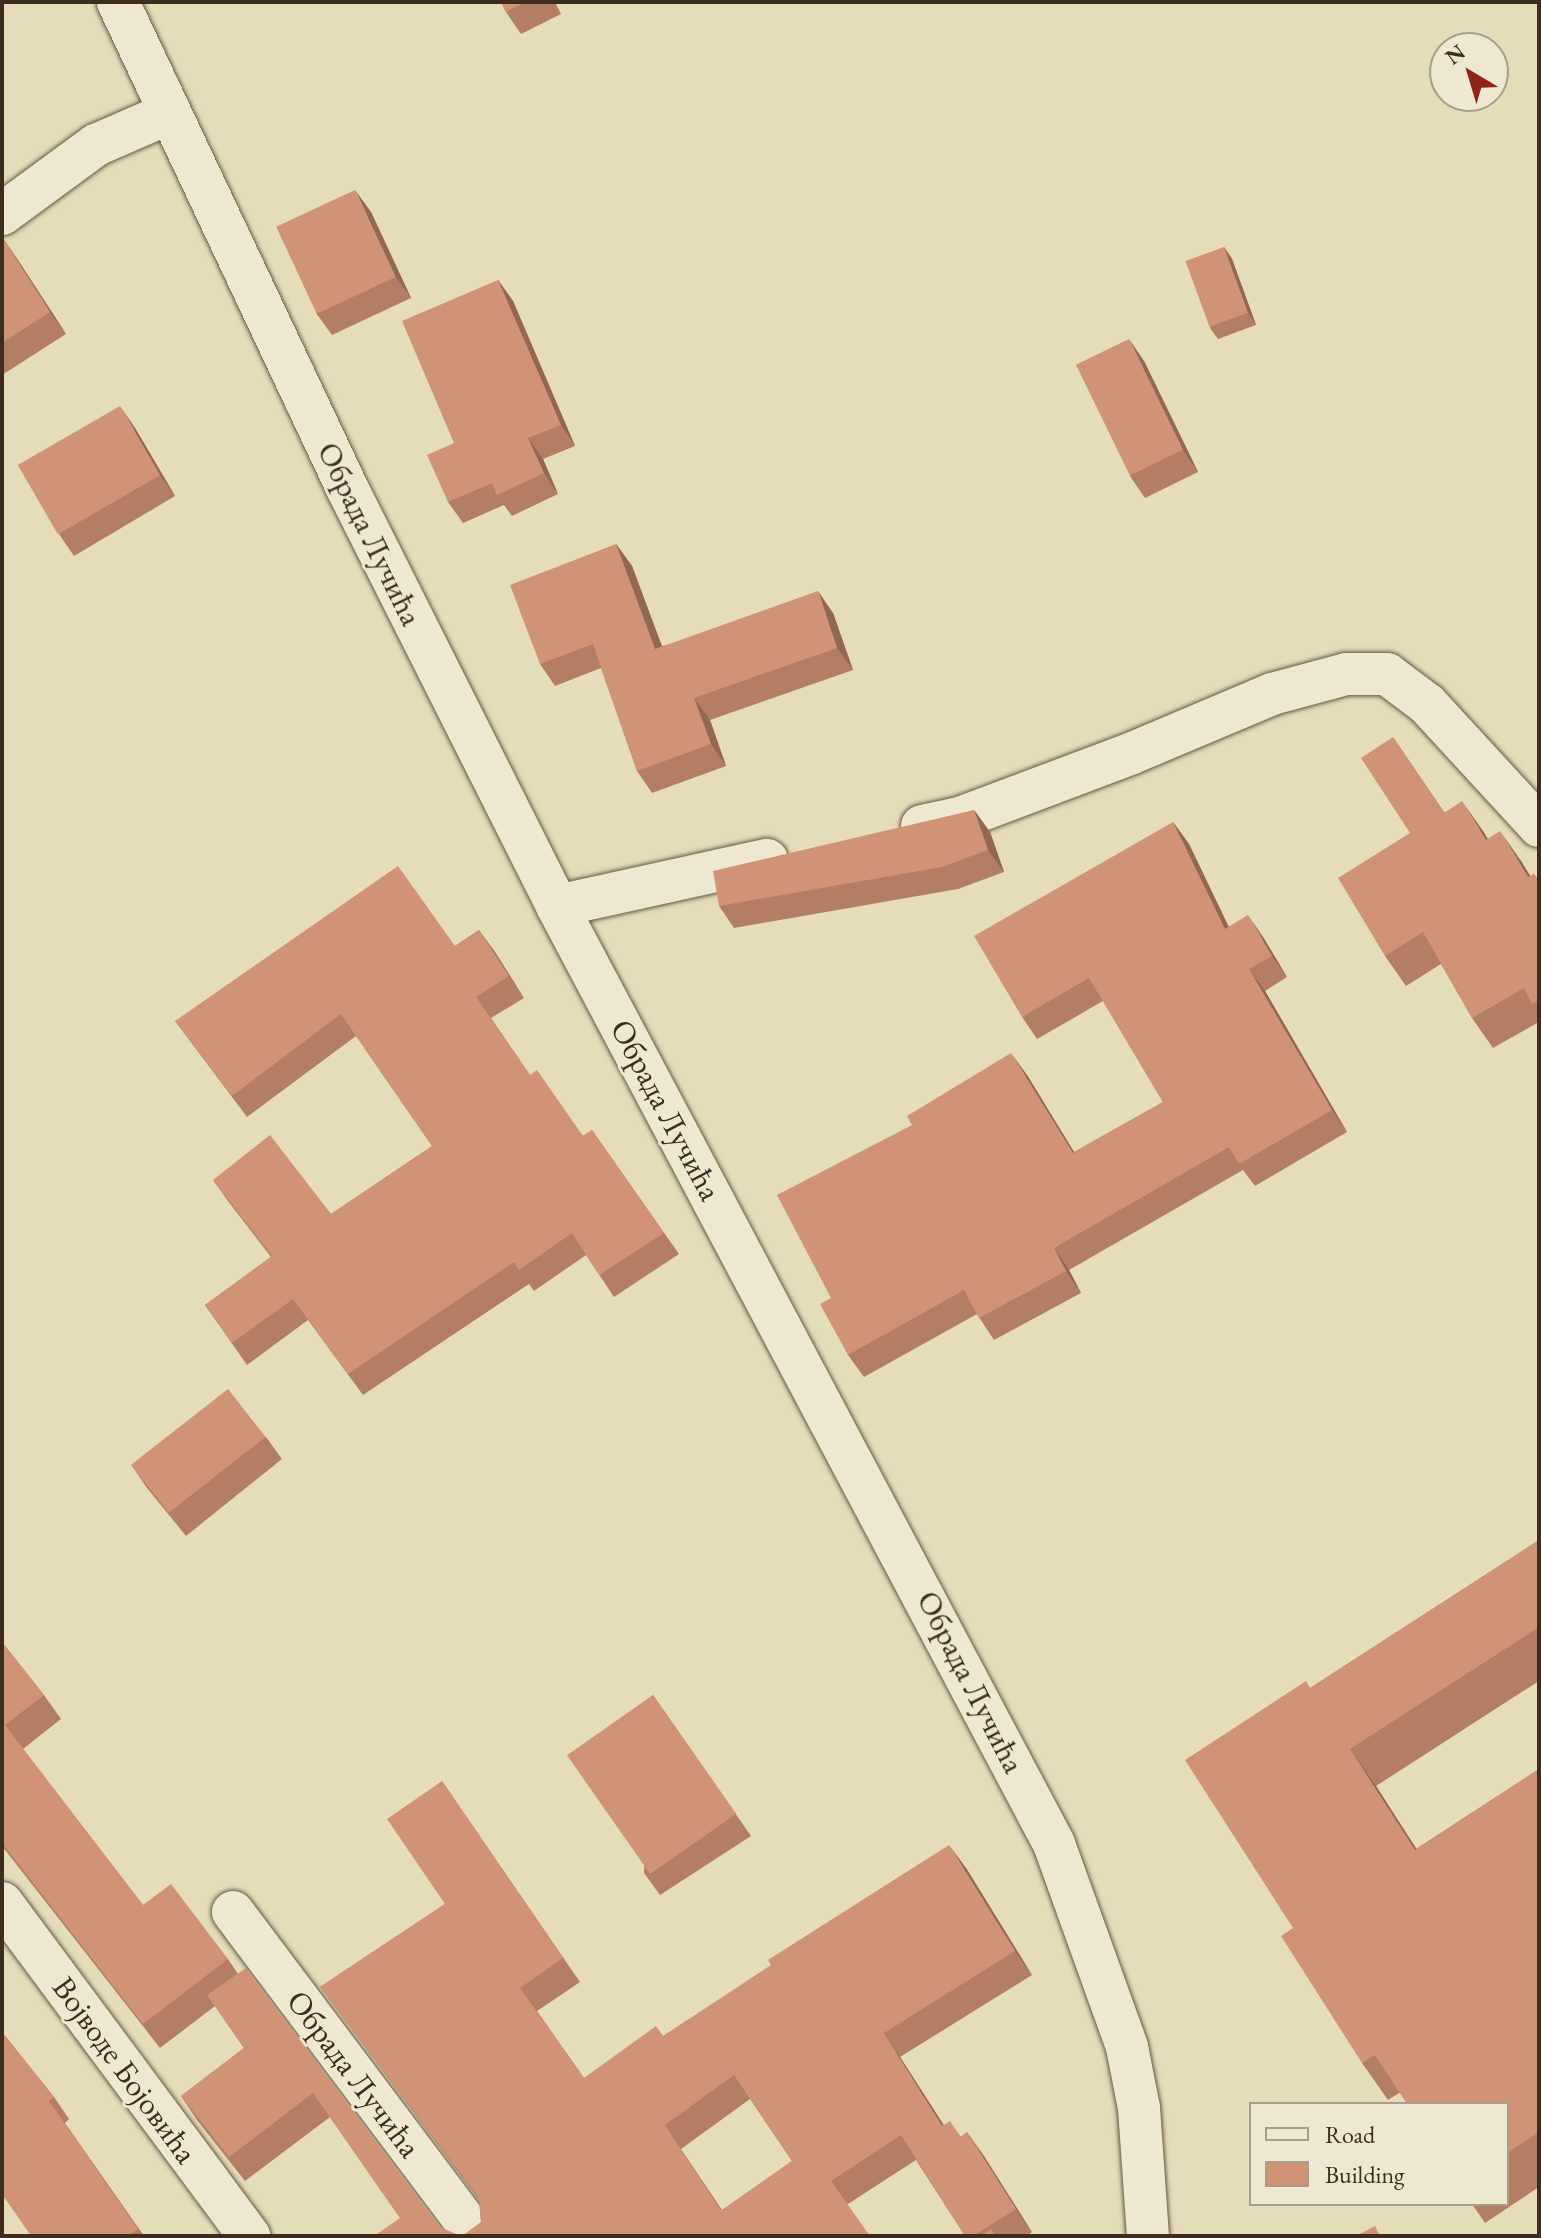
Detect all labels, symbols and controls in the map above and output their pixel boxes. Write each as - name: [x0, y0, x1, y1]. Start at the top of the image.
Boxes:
- north arrow: [1429, 32, 1509, 112]
- text: N: [1439, 37, 1471, 71]
- street label: Обрада Лучића: [309, 436, 431, 632]
- street label: Обрада Лучића: [602, 1013, 730, 1207]
- street label: Обрада Лучића: [909, 1584, 1033, 1780]
- street label: Војводе Бојовића: [44, 1969, 206, 2171]
- street label: Обрада Лучића: [279, 1983, 429, 2165]
- legend: [1249, 2102, 1509, 2206]
- text: Road: [1325, 2119, 1375, 2150]
- text: Building: [1325, 2159, 1405, 2190]

